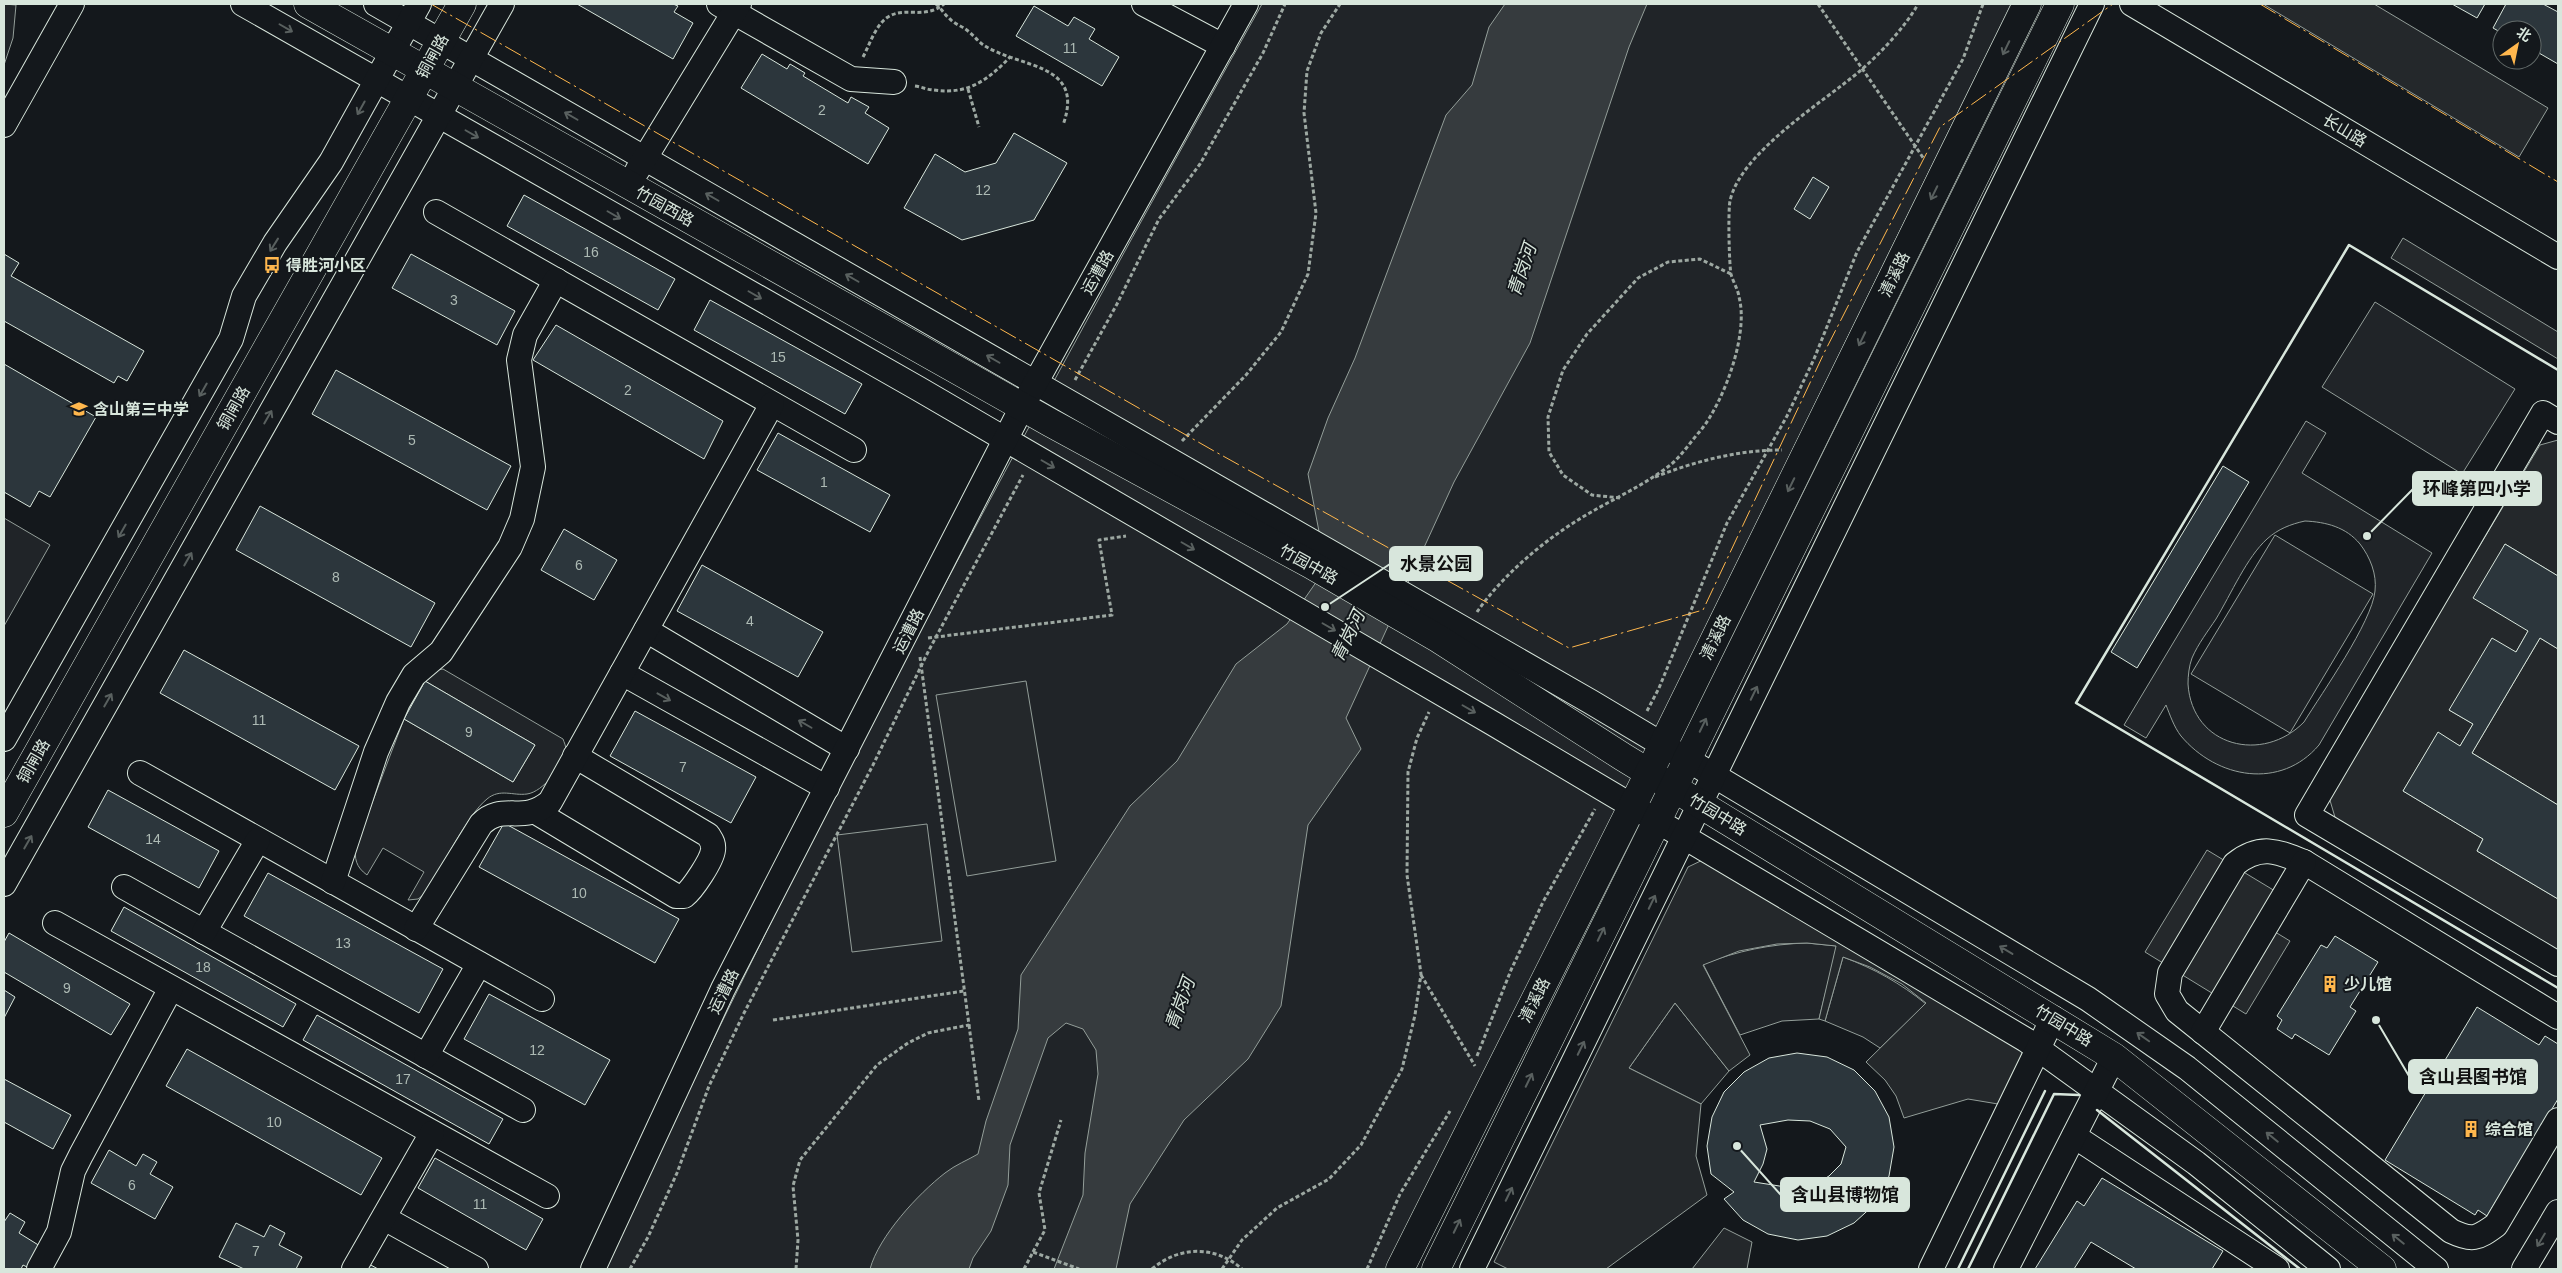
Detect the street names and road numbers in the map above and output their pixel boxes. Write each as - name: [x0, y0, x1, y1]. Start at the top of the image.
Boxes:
- street label: 铜闸路: [413, 31, 452, 81]
- street label: 长山路: [2320, 111, 2370, 150]
- street label: 竹园西路: [633, 183, 697, 229]
- street label: 运漕路: [1078, 247, 1117, 297]
- street label: 清溪路: [1876, 249, 1913, 300]
- street label: 铜闸路: [214, 383, 253, 433]
- street label: 竹园中路: [1277, 541, 1341, 587]
- street label: 运漕路: [890, 606, 927, 656]
- street label: 清溪路: [1697, 612, 1734, 663]
- street label: 铜闸路: [14, 736, 53, 786]
- street label: 竹园中路: [1686, 791, 1750, 838]
- street label: 运漕路: [705, 966, 742, 1017]
- street label: 清溪路: [1516, 975, 1553, 1025]
- street label: 竹园中路: [2032, 1002, 2096, 1049]

